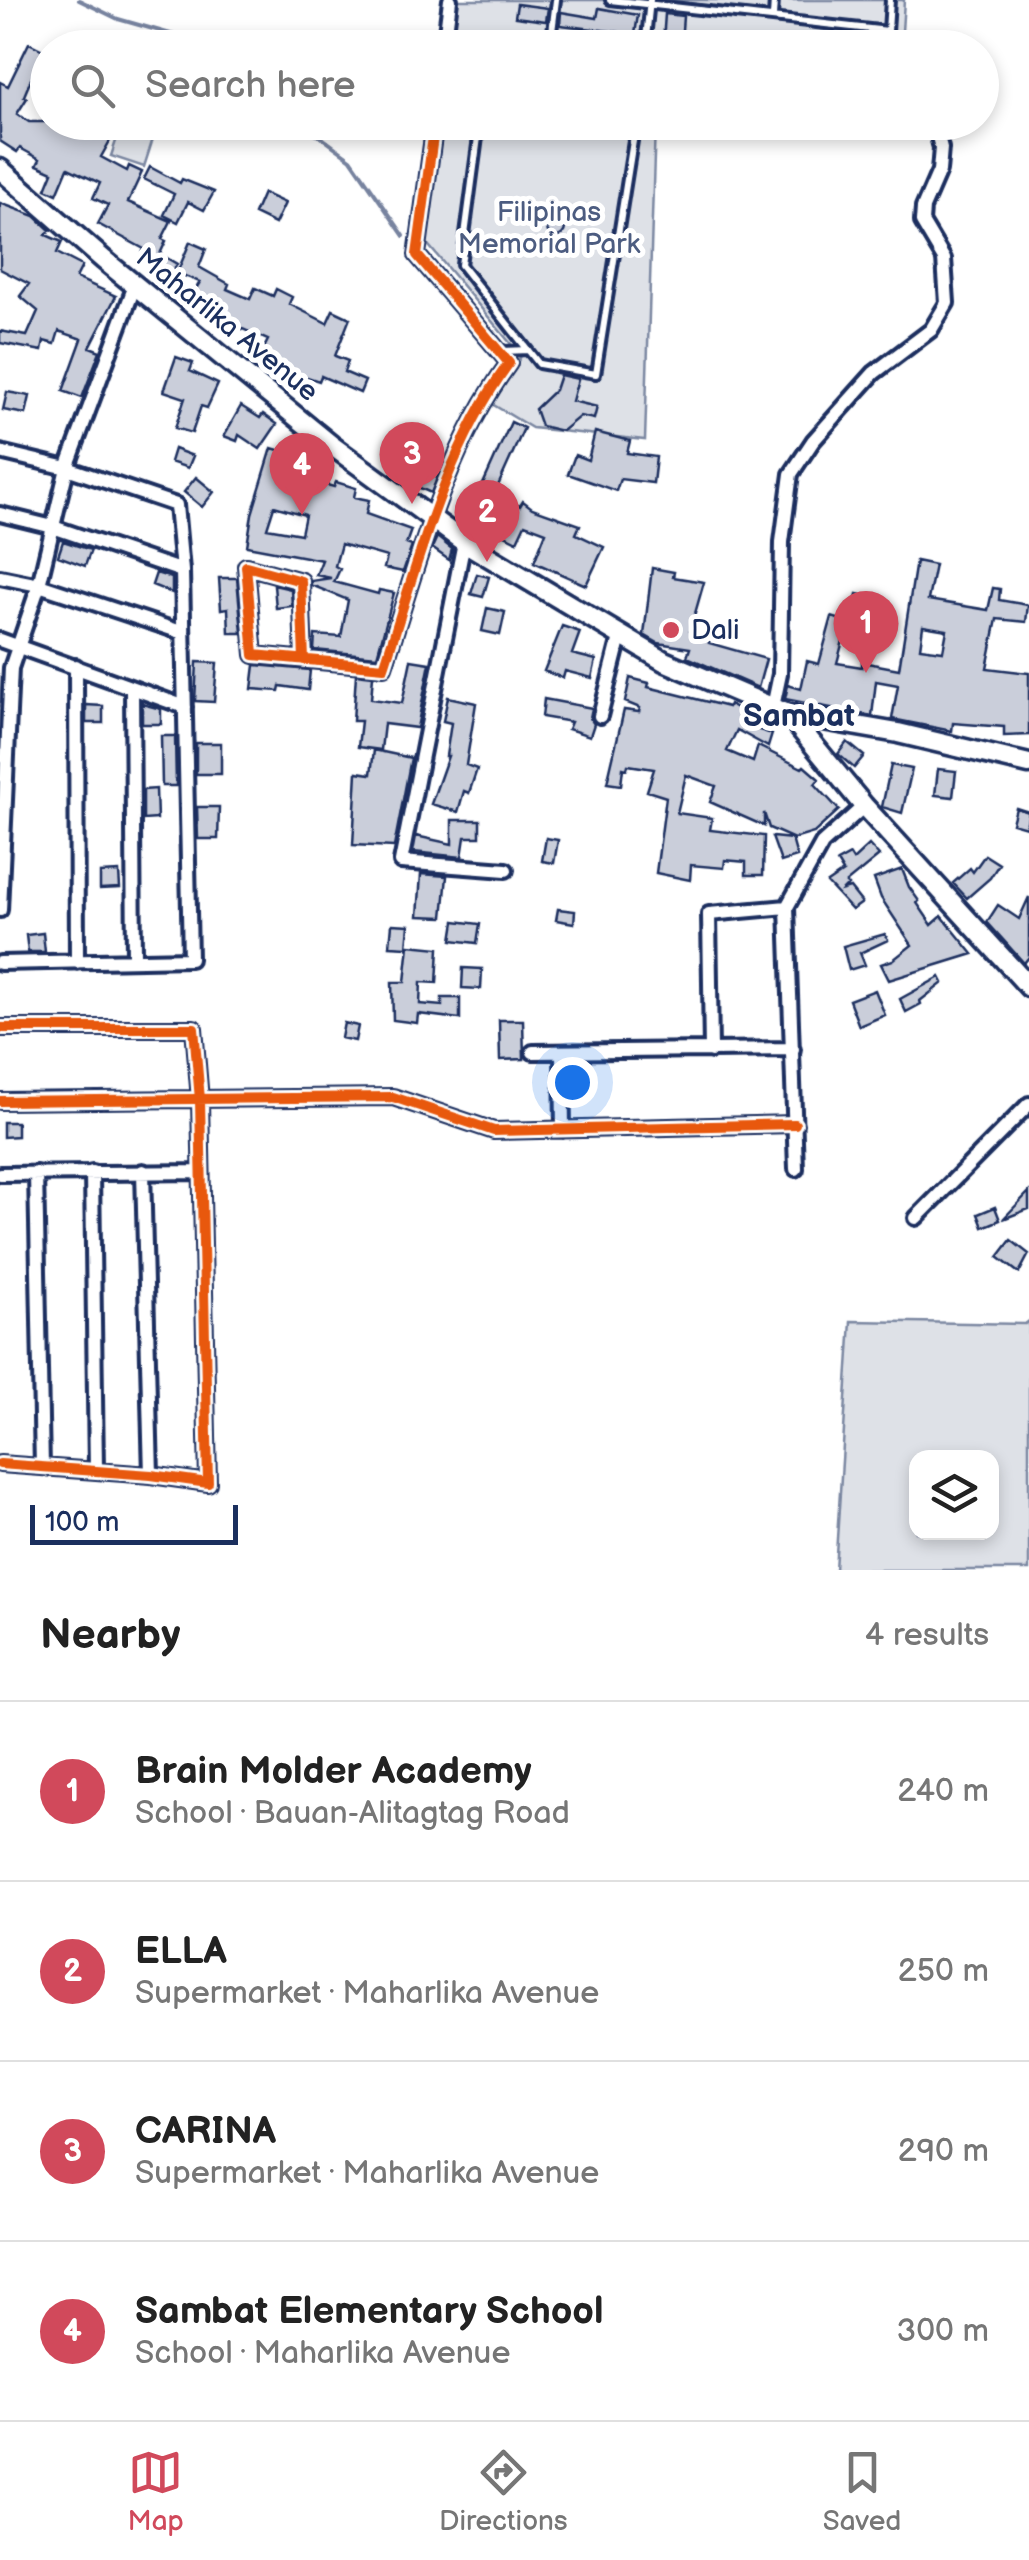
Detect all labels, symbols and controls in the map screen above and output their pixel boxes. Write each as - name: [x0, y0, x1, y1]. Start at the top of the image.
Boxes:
- search box: [30, 30, 999, 140]
- icon: search: [65, 58, 120, 113]
- text: Search here: [145, 63, 356, 108]
- park label: Filipinas Memorial Park: [458, 196, 640, 261]
- street label: Maharlika Avenue: [129, 241, 325, 409]
- pin: 3: [380, 422, 444, 504]
- pin: 4: [270, 432, 334, 515]
- pin: 2: [454, 480, 520, 562]
- pin: 1: [834, 590, 898, 673]
- place label: Dali: [691, 614, 740, 647]
- marker: Dali: [660, 619, 682, 641]
- district label: Sambat: [743, 697, 855, 736]
- your location: [547, 1057, 598, 1108]
- map controls: [909, 1450, 999, 1540]
- button: layers: [909, 1450, 999, 1540]
- scale bar: [30, 1500, 238, 1544]
- text: 100 m: [45, 1506, 119, 1539]
- text: Nearby: [40, 1610, 180, 1661]
- text: 4 results: [865, 1616, 989, 1655]
- text: Brain Molder Academy: [135, 1749, 532, 1794]
- text: 1: [66, 1772, 79, 1811]
- text: 240 m: [897, 1772, 989, 1811]
- text: School · Bauan-Alitagtag Road: [135, 1794, 570, 1833]
- text: ELLA: [135, 1929, 227, 1974]
- text: 2: [63, 1952, 82, 1991]
- text: 250 m: [898, 1952, 989, 1991]
- text: Supermarket · Maharlika Avenue: [135, 1974, 599, 2013]
- text: CARINA: [135, 2109, 276, 2154]
- text: 3: [63, 2132, 82, 2171]
- text: 290 m: [898, 2132, 989, 2171]
- text: Supermarket · Maharlika Avenue: [135, 2154, 599, 2193]
- text: Sambat Elementary School: [135, 2289, 604, 2334]
- text: 4: [63, 2312, 82, 2351]
- text: 300 m: [897, 2312, 989, 2351]
- text: School · Maharlika Avenue: [135, 2334, 510, 2373]
- tab: Map: [128, 2445, 184, 2538]
- tab: Directions: [439, 2445, 568, 2538]
- tab: Saved: [823, 2445, 901, 2538]

